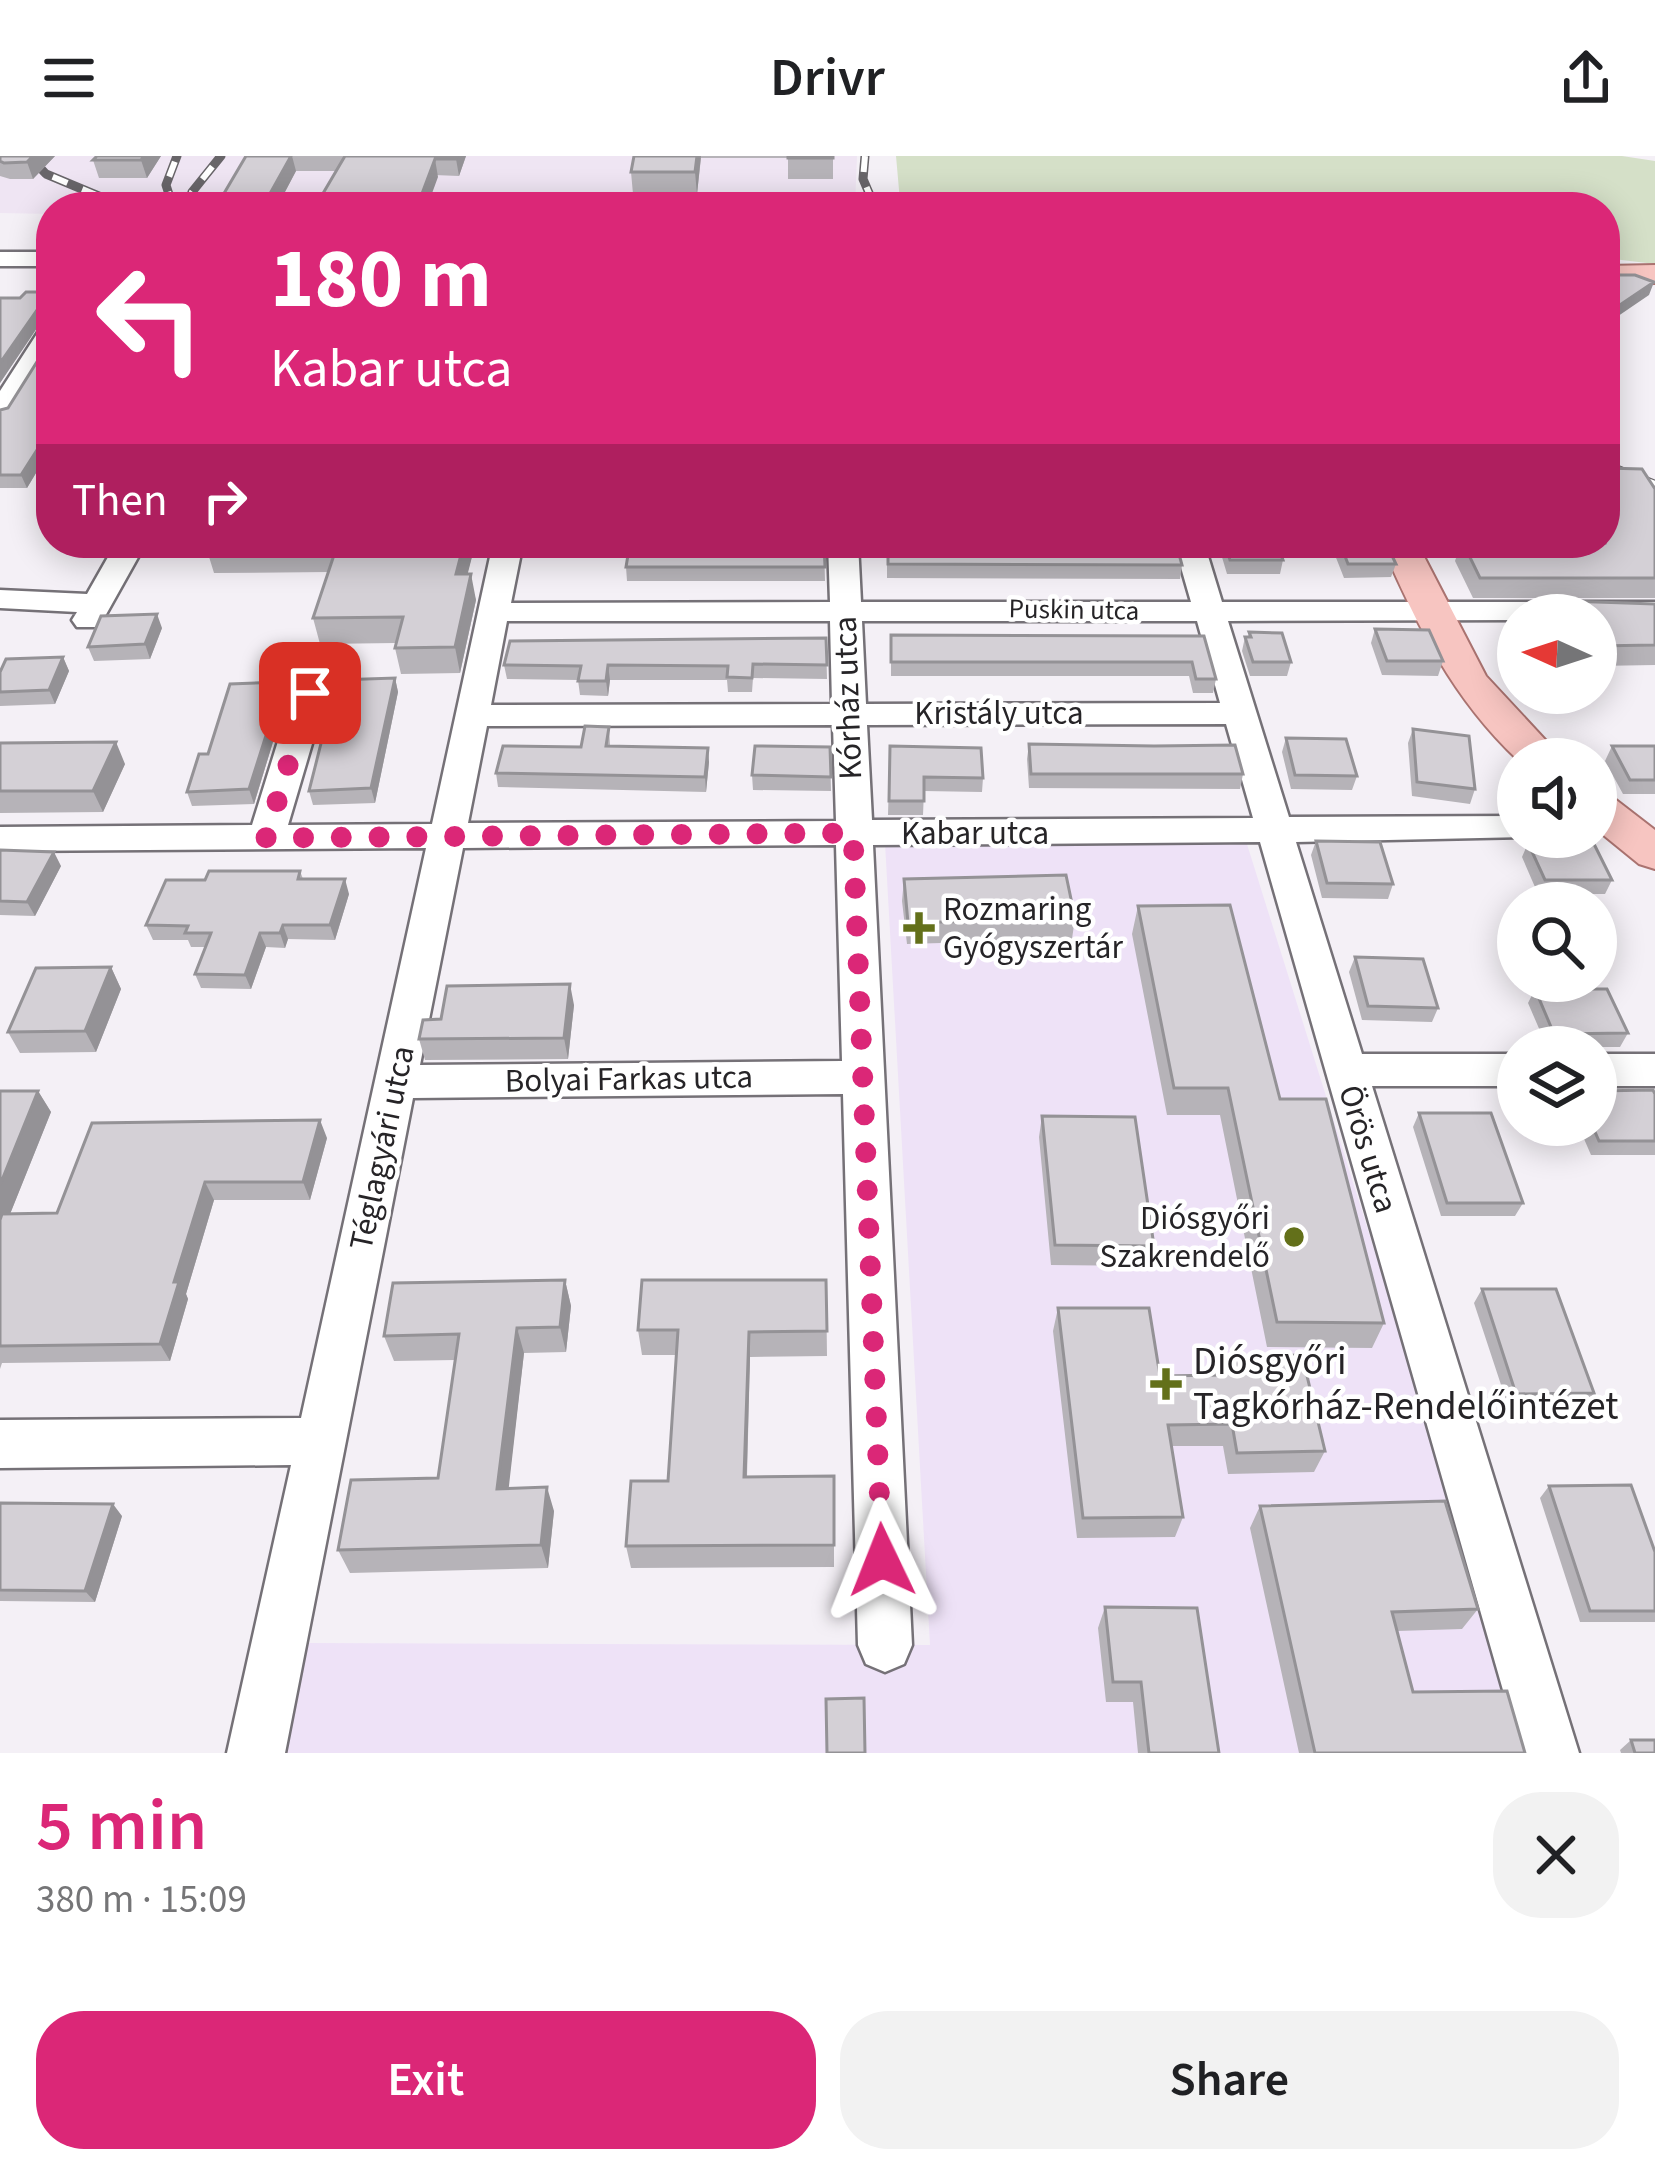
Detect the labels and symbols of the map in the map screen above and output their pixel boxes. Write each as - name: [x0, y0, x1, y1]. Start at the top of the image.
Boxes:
- street label: Puskin utca: [1008, 589, 1140, 631]
- north arrow: [1497, 594, 1617, 714]
- street label: Kórház utca: [822, 616, 874, 780]
- pin: [259, 642, 361, 744]
- street label: Kristály utca: [914, 690, 1084, 737]
- street label: Kabar utca: [901, 810, 1049, 857]
- place label: Rozmaring Gyógyszertár: [943, 886, 1124, 971]
- marker: Rozmaring Gyógyszertár: [906, 915, 932, 941]
- street label: Téglagyári utca: [337, 1041, 427, 1255]
- street label: Bolyai Farkas utca: [505, 1053, 753, 1105]
- street label: Örös utca: [1326, 1079, 1410, 1219]
- place label: Diósgyőri Szakrendelő: [1100, 1195, 1270, 1280]
- marker: Diósgyőri Szakrendelő: [1281, 1224, 1307, 1250]
- place label: Diósgyőri Tagkórház-Rendelőintézet: [1193, 1334, 1618, 1435]
- marker: Diósgyőri Tagkórház-Rendelőintézet: [1150, 1368, 1182, 1400]
- position arrow: [819, 1497, 945, 1623]

